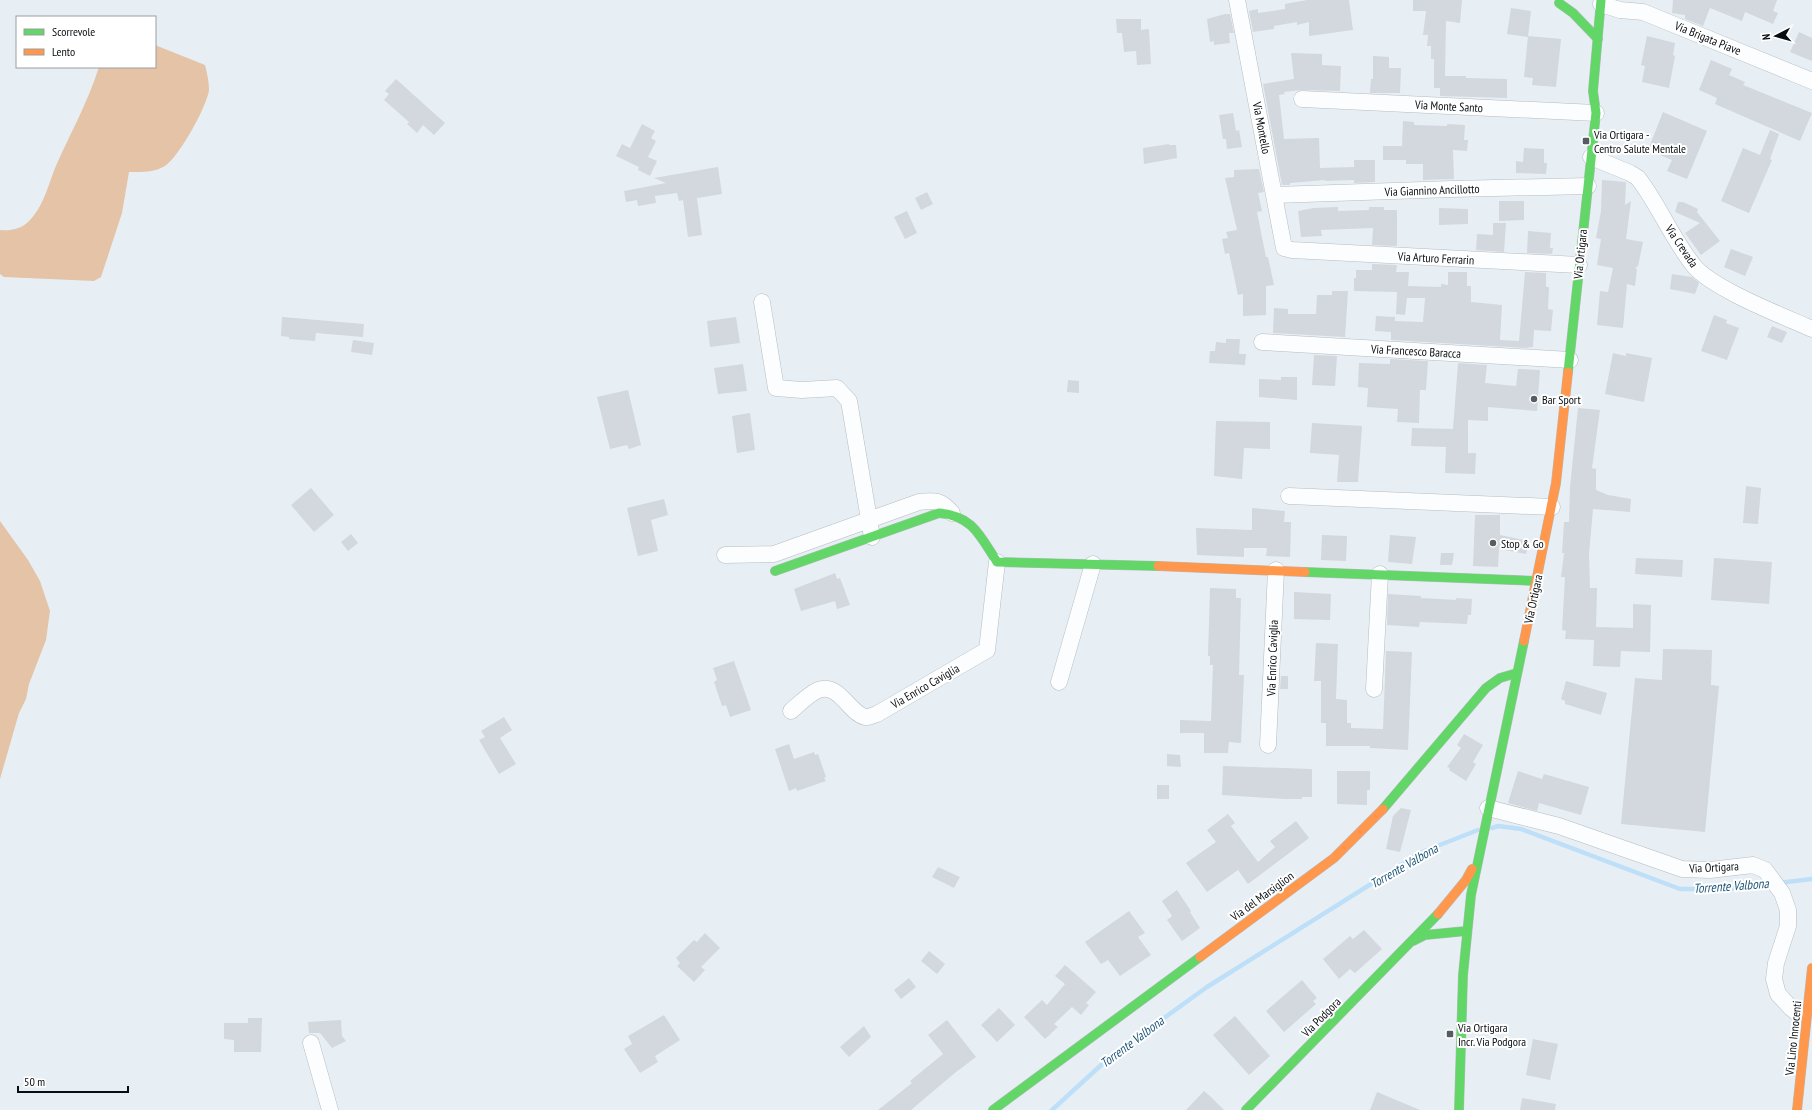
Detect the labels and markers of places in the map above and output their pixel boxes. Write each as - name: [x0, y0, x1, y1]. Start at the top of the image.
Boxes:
- place label: Via Ortigara - Centro Salute Mentale: [1593, 127, 1686, 156]
- marker: Via Ortigara - Centro Salute Mentale: [1581, 136, 1591, 146]
- place label: Bar Sport: [1542, 392, 1581, 407]
- marker: Bar Sport: [1529, 394, 1539, 404]
- place label: Stop & Go: [1501, 536, 1544, 551]
- marker: Stop & Go: [1488, 538, 1498, 548]
- place label: Via Ortigara Incr. Via Podgora: [1457, 1020, 1526, 1049]
- marker: Via Ortigara Incr. Via Podgora: [1445, 1029, 1455, 1039]

